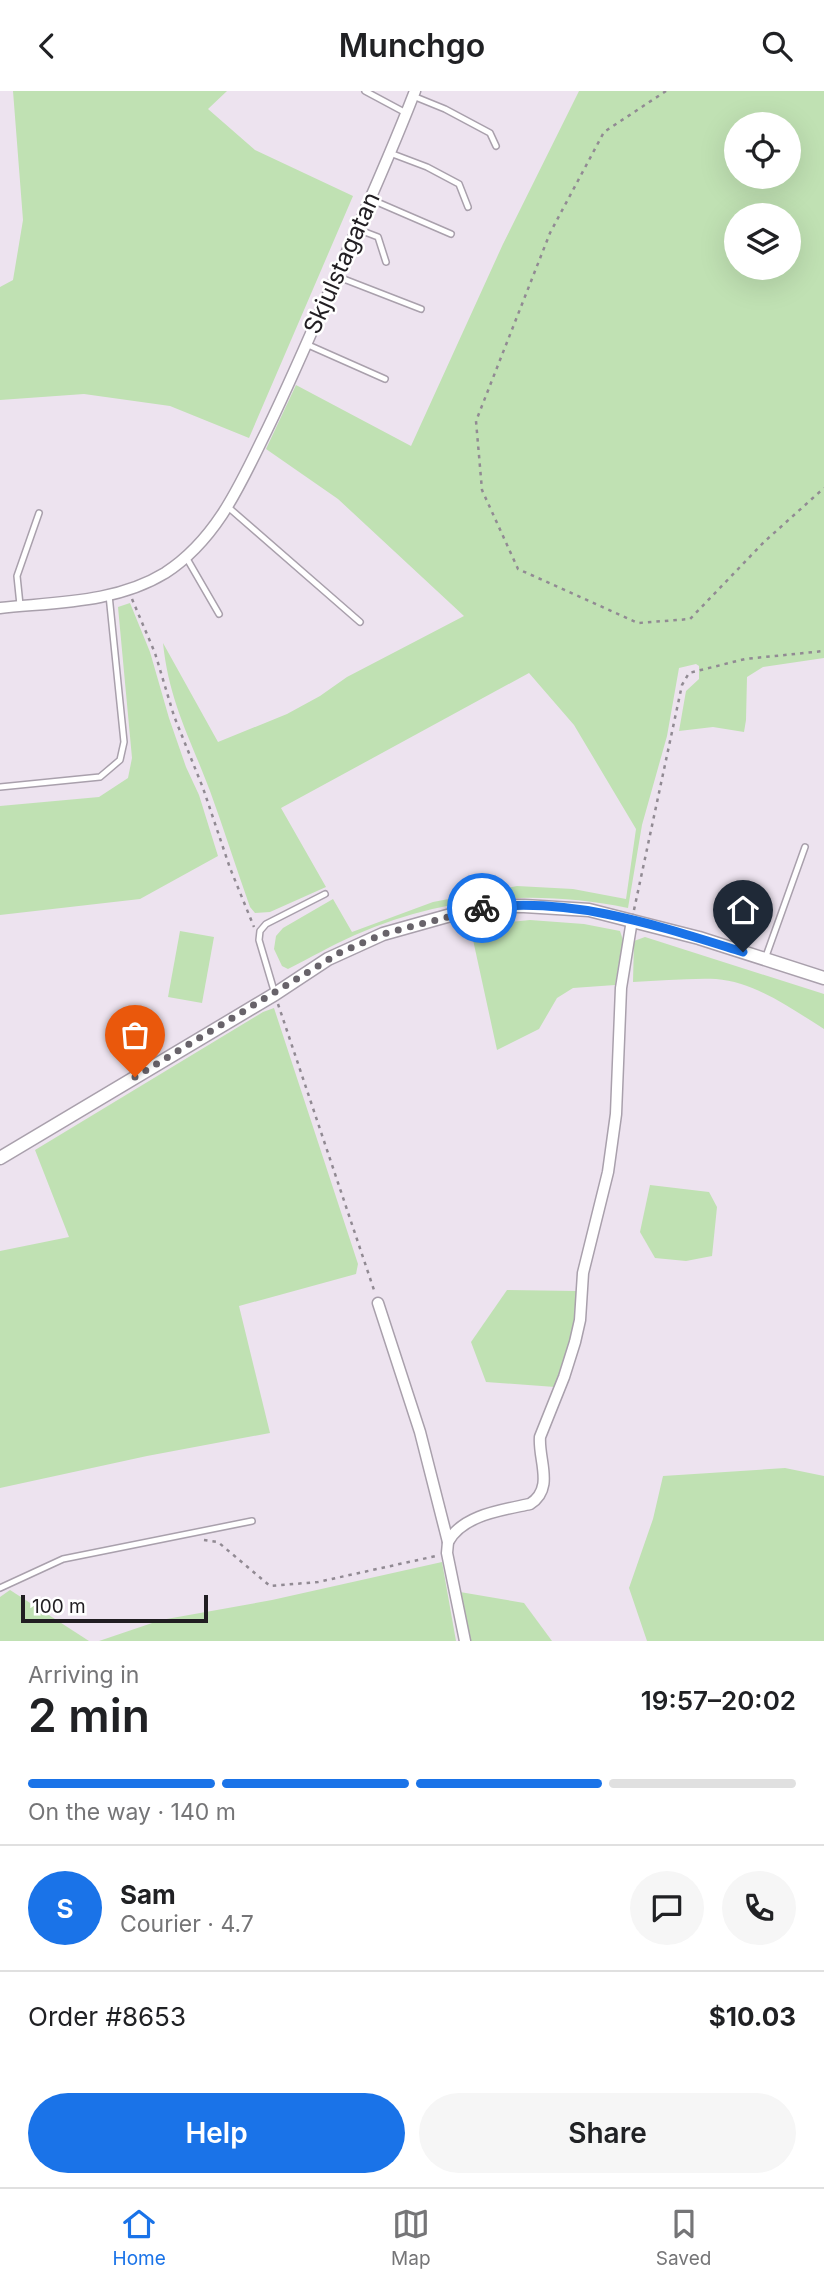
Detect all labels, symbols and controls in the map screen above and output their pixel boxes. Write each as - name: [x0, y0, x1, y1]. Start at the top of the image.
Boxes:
- text: Munchgo: [339, 26, 485, 65]
- icon: back: [28, 27, 66, 65]
- icon: search: [758, 27, 796, 65]
- map controls: [724, 112, 801, 280]
- button: locate: [724, 112, 801, 189]
- street label: Skjulstagatan: [297, 187, 386, 338]
- button: layers: [724, 203, 801, 280]
- courier: [447, 873, 517, 943]
- pin: [713, 880, 773, 952]
- icon: bike: [463, 889, 501, 927]
- icon: home: [724, 891, 762, 929]
- pin: [105, 1005, 165, 1077]
- icon: bag: [116, 1016, 154, 1054]
- scale bar: [21, 1592, 208, 1624]
- text: 100 m: [32, 1595, 86, 1618]
- text: Arriving in: [28, 1661, 139, 1689]
- text: 19:57–20:02: [641, 1685, 796, 1716]
- text: 2 min: [28, 1687, 150, 1743]
- text: On the way · 140 m: [28, 1798, 236, 1826]
- button: chat: [630, 1871, 704, 1945]
- button: phone: [722, 1871, 796, 1945]
- text: Sam: [120, 1879, 176, 1910]
- text: S: [56, 1893, 74, 1924]
- text: Courier · 4.7: [120, 1910, 254, 1938]
- text: Order #8653: [28, 2001, 186, 2032]
- text: $10.03: [709, 2001, 796, 2032]
- button: Help: [28, 2093, 405, 2173]
- button: Share: [419, 2093, 796, 2173]
- tab: Home: [113, 2205, 166, 2270]
- tab: Map: [391, 2205, 431, 2270]
- tab: Saved: [656, 2205, 711, 2270]

